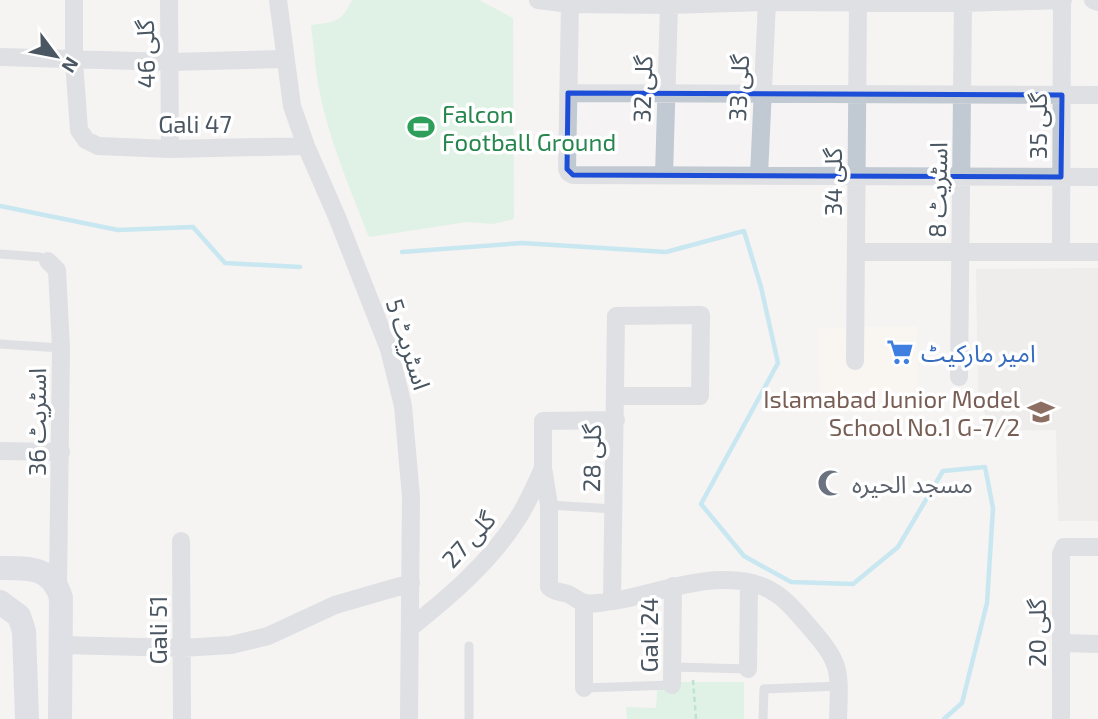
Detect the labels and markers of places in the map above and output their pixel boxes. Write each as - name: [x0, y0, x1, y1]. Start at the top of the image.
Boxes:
- place label: Falcon Football Ground: [442, 99, 616, 156]
- sports icon: Falcon Football Ground: [406, 112, 436, 142]
- supermarket icon: امیر مارکیٹ: [885, 337, 915, 367]
- place label: امیر مارکیٹ: [921, 338, 1036, 368]
- place label: Islamabad Junior Model School No.1 G-7/2: [763, 384, 1020, 441]
- school or university icon: Islamabad Junior Model School No.1 G-7/2: [1026, 397, 1056, 427]
- mosque icon: مسجد الحیرہ: [816, 468, 846, 498]
- place label: مسجد الحیرہ: [852, 469, 973, 499]

